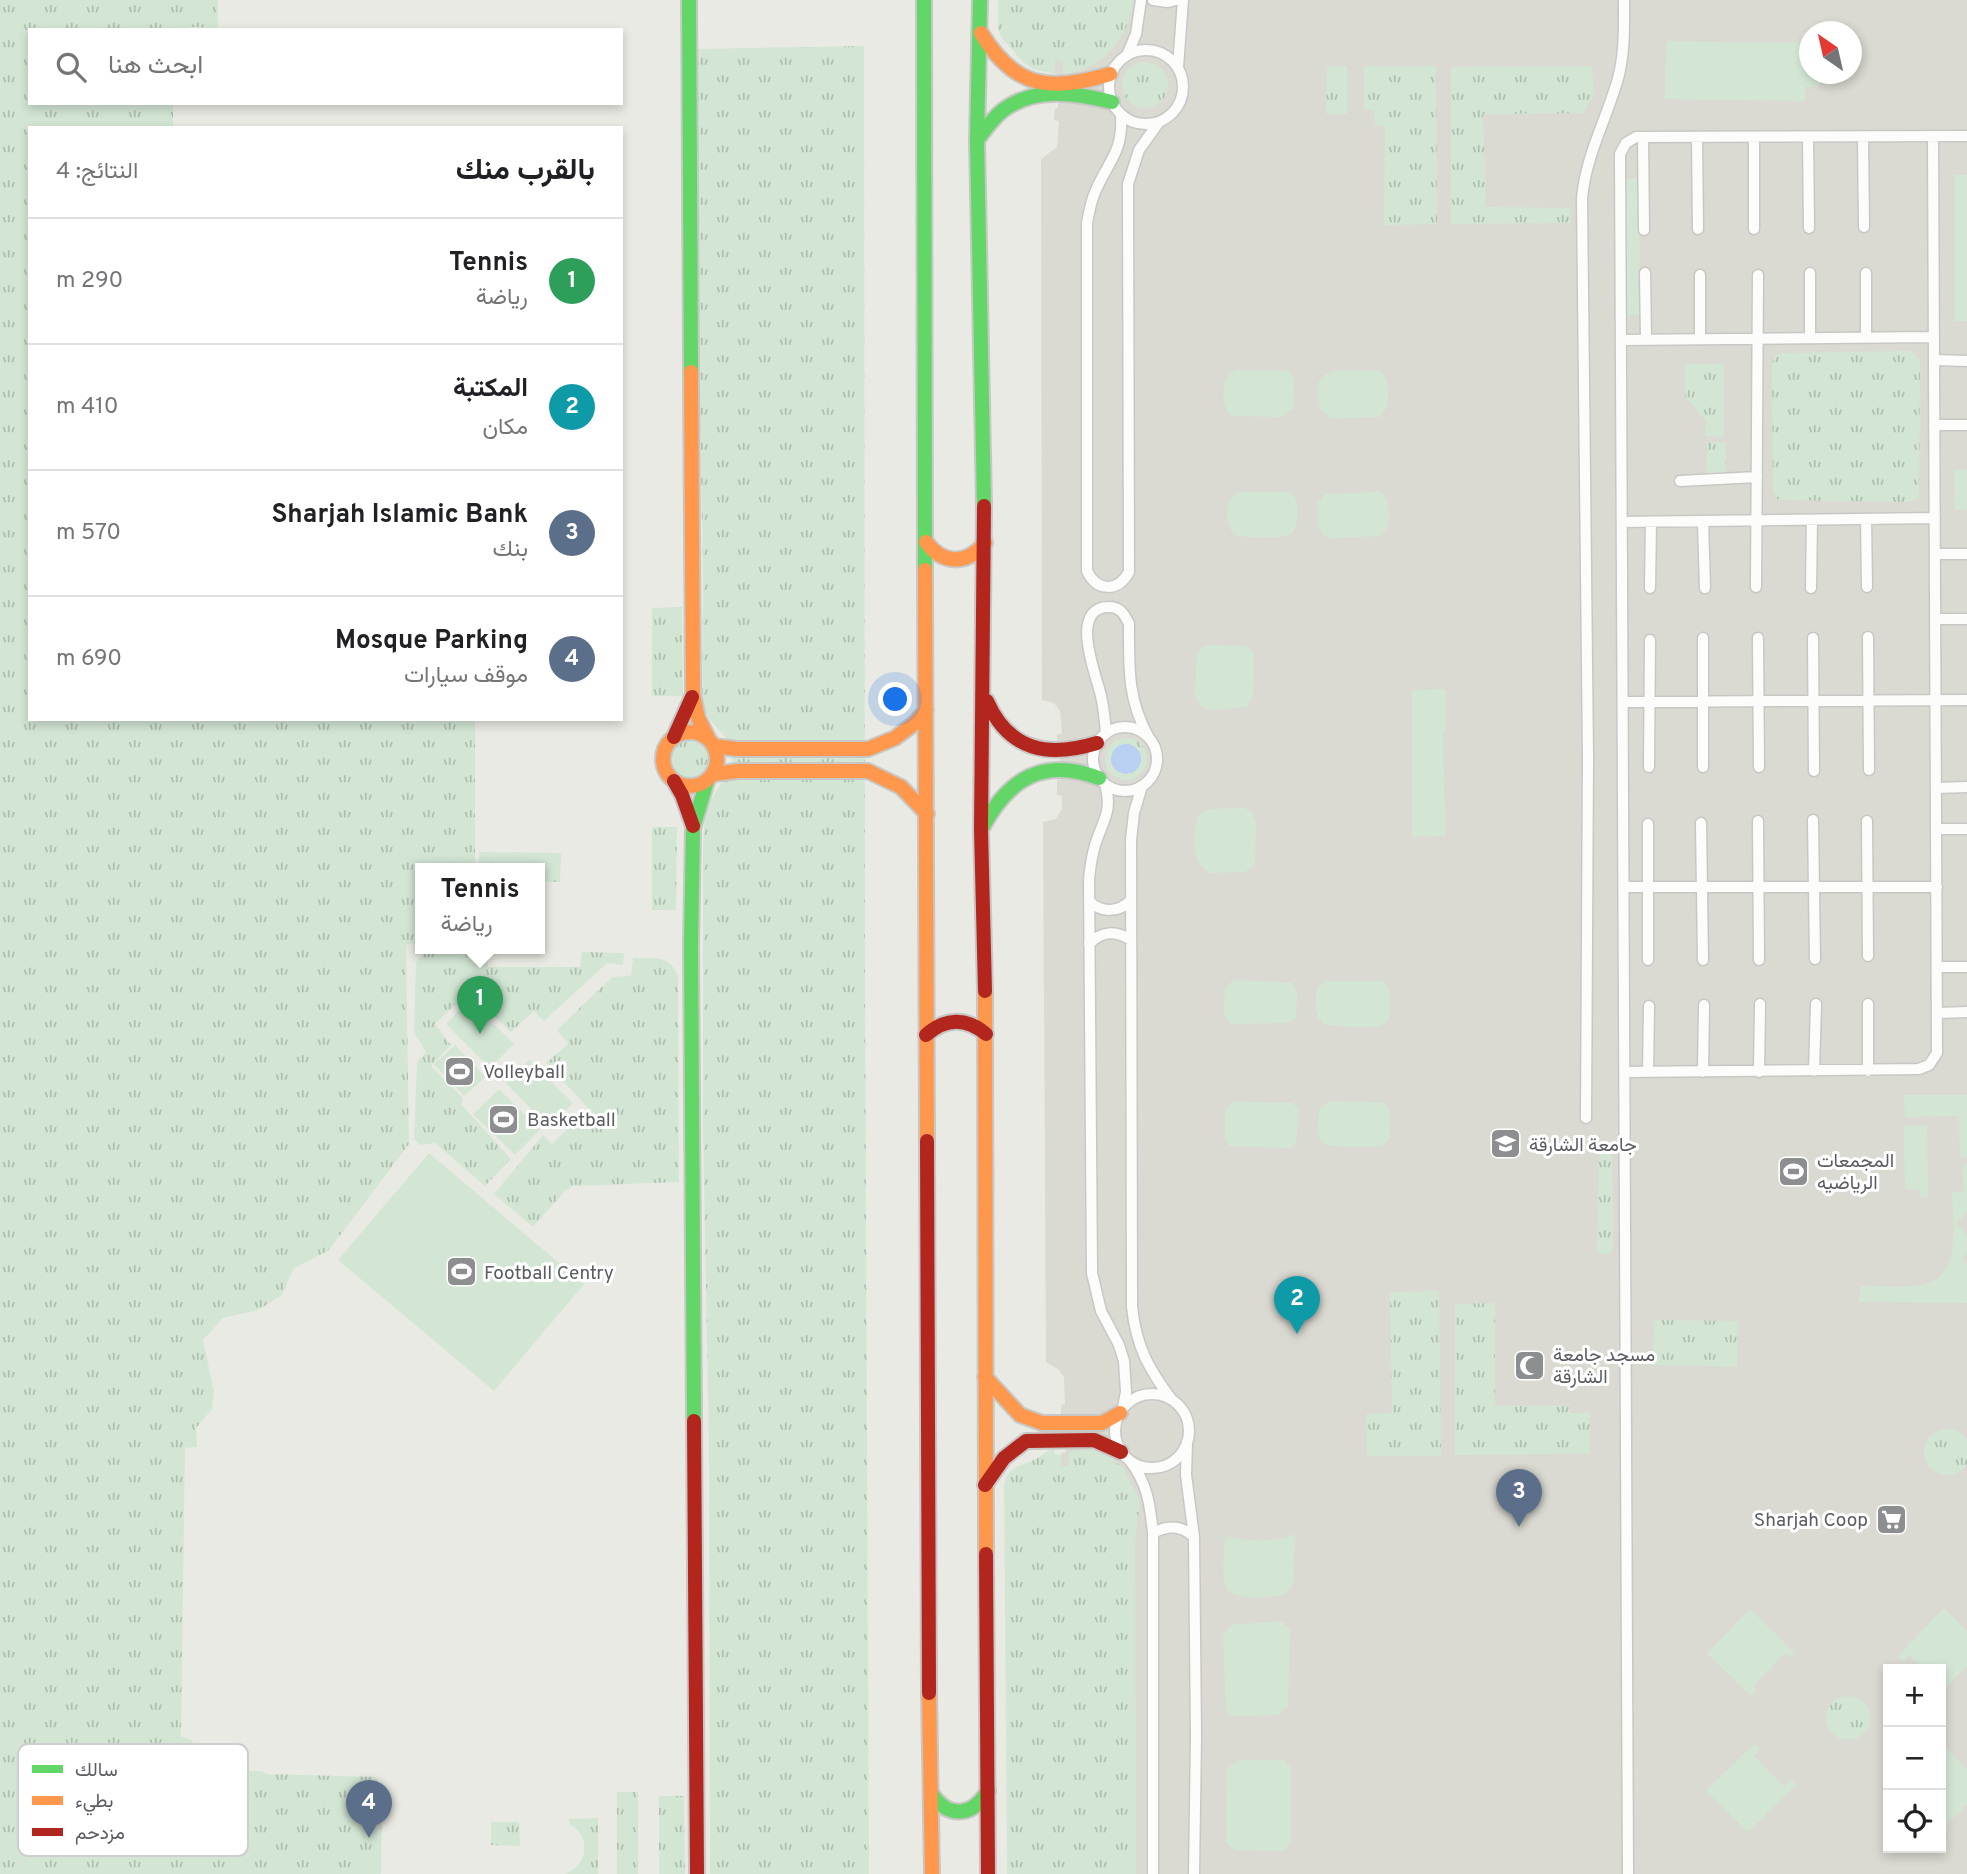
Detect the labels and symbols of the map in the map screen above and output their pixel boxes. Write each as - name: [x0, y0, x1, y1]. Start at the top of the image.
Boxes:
- north arrow: [1799, 21, 1862, 84]
- your location: [878, 682, 912, 716]
- pin: 1: [457, 976, 503, 1034]
- sports icon: Volleyball: [443, 1054, 477, 1088]
- place label: Volleyball: [483, 1061, 565, 1085]
- sports icon: Basketball: [487, 1102, 521, 1136]
- place label: Basketball: [527, 1109, 616, 1133]
- school or university icon: جامعة الشارقة: [1489, 1127, 1523, 1161]
- place label: جامعة الشارقة: [1529, 1134, 1637, 1158]
- place label: المجمعات الرياضيه: [1817, 1150, 1894, 1196]
- sports icon: المجمعات الرياضيه: [1777, 1154, 1811, 1188]
- sports icon: Football Centry: [444, 1255, 478, 1289]
- place label: Football Centry: [484, 1262, 614, 1286]
- pin: 2: [1274, 1276, 1320, 1334]
- place label: مسجد جامعة الشارقة: [1553, 1344, 1655, 1390]
- mosque icon: مسجد جامعة الشارقة: [1513, 1348, 1547, 1382]
- pin: 3: [1496, 1469, 1542, 1527]
- supermarket icon: Sharjah Coop: [1874, 1502, 1908, 1536]
- place label: Sharjah Coop: [1754, 1509, 1868, 1533]
- legend: [18, 1744, 248, 1856]
- text: سالك: [75, 1759, 118, 1783]
- pin: 4: [346, 1780, 392, 1838]
- text: بطيء: [75, 1790, 113, 1816]
- text: مزدحم: [75, 1822, 125, 1846]

